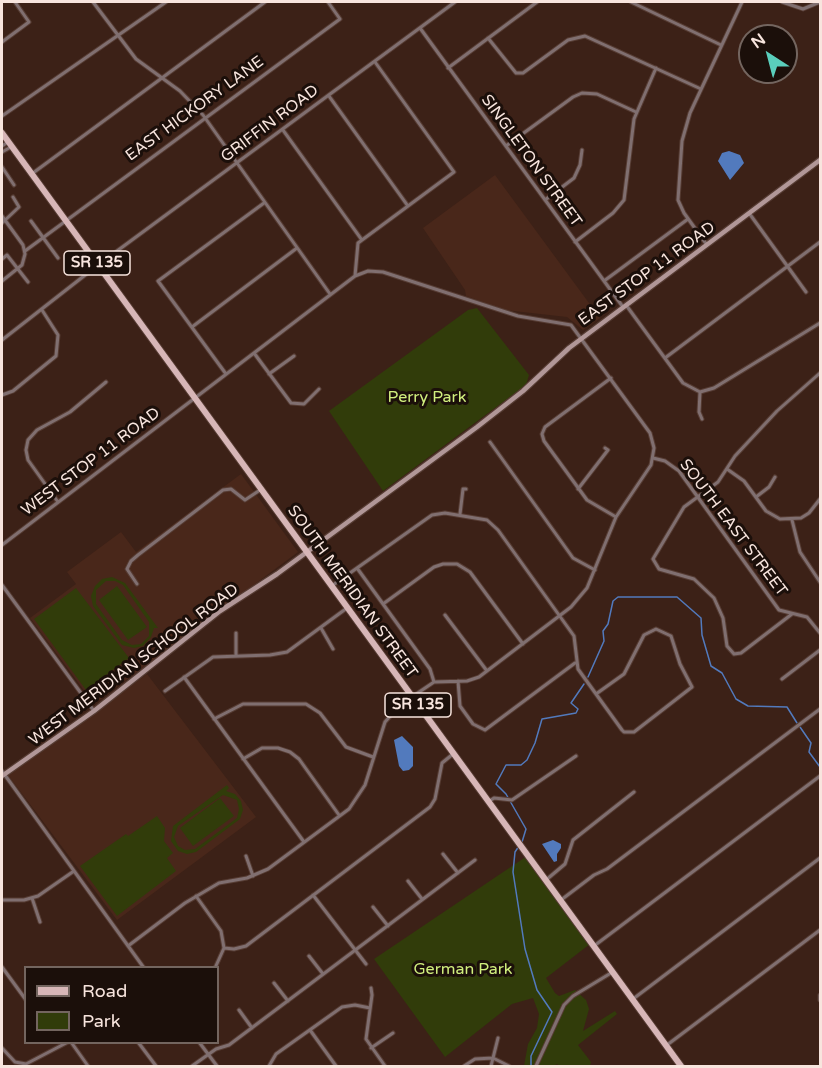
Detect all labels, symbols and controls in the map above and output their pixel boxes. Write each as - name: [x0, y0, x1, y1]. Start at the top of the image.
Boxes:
- north arrow: [738, 24, 798, 84]
- text: N: [748, 29, 770, 53]
- street label: EAST HICKORY LANE: [122, 52, 268, 166]
- street label: GRIFFIN ROAD: [217, 81, 323, 167]
- street label: SINGLETON STREET: [477, 91, 585, 231]
- street label: EAST STOP 11 ROAD: [575, 218, 719, 330]
- road number: SR 135: [64, 251, 130, 275]
- park label: Perry Park: [388, 388, 466, 408]
- street label: WEST STOP 11 ROAD: [18, 404, 164, 520]
- street label: SOUTH EAST STREET: [675, 456, 791, 600]
- street label: SOUTH MERIDIAN STREET: [283, 502, 421, 682]
- street label: WEST MERIDIAN SCHOOL ROAD: [26, 580, 242, 750]
- road number: SR 135: [385, 693, 451, 717]
- park label: German Park: [413, 960, 513, 980]
- legend: [24, 966, 219, 1044]
- text: Road: [82, 980, 127, 1002]
- text: Park: [82, 1010, 120, 1032]

